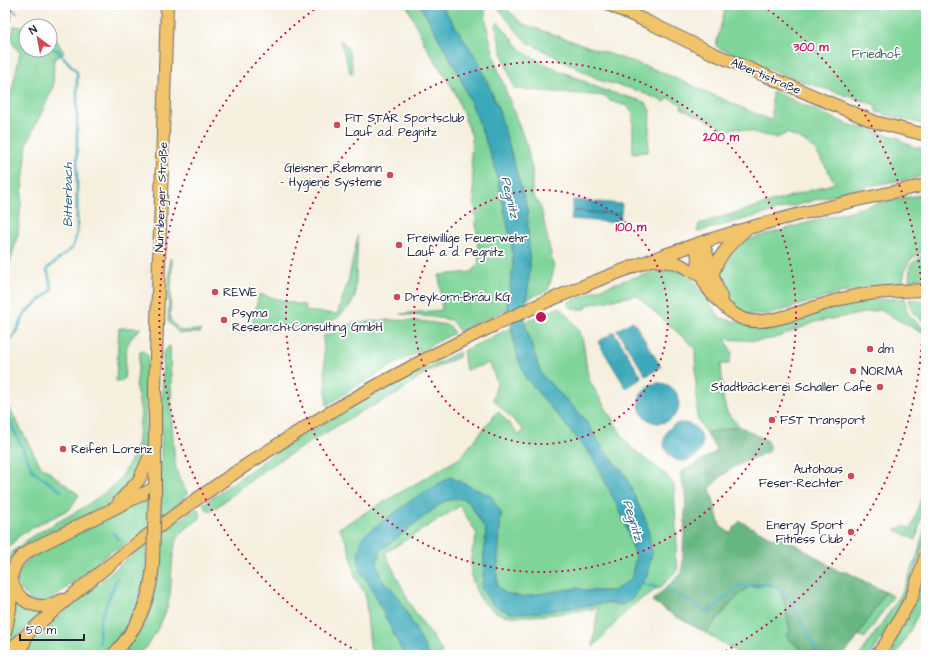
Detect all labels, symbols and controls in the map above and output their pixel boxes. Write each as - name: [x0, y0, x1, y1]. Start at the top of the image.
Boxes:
- north arrow: [18, 18, 58, 58]
- text: N: [26, 22, 40, 38]
- text: 300 m: [792, 39, 829, 56]
- park label: Friedhof: [851, 46, 901, 63]
- street label: Albertistraße: [728, 54, 804, 99]
- place label: FIT STAR Sportsclub Lauf a.d. Pegnitz: [345, 110, 465, 142]
- marker: FIT STAR Sportsclub Lauf a.d. Pegnitz: [332, 120, 342, 130]
- text: 200 m: [702, 129, 740, 146]
- street label: Nürnberger Straße: [151, 141, 173, 253]
- place label: Gleisner Rebmann - Hygiene Systeme: [280, 160, 383, 192]
- water label: Bitterbach: [59, 162, 77, 227]
- marker: Gleisner Rebmann - Hygiene Systeme: [385, 170, 395, 180]
- water label: Pegnitz: [496, 175, 524, 222]
- text: 100 m: [616, 219, 647, 236]
- place label: Freiwillige Feuerwehr Lauf a. d. Pegnitz: [407, 230, 528, 262]
- marker: Freiwillige Feuerwehr Lauf a. d. Pegnitz: [394, 240, 404, 250]
- place label: REWE: [223, 284, 257, 301]
- marker: REWE: [210, 287, 220, 297]
- place label: Dreykorn-Bräu KG: [405, 289, 511, 307]
- marker: Dreykorn-Bräu KG: [392, 292, 402, 302]
- place label: Psyma Research+Consulting GmbH: [232, 305, 383, 337]
- centre of rings: [534, 310, 548, 324]
- marker: Psyma Research+Consulting GmbH: [219, 315, 229, 325]
- place label: dm: [878, 341, 894, 358]
- marker: dm: [865, 344, 875, 354]
- place label: NORMA: [861, 363, 903, 380]
- marker: NORMA: [848, 366, 858, 376]
- place label: Stadtbäckerei Schaller Cafe: [711, 379, 873, 396]
- marker: Stadtbäckerei Schaller Cafe: [875, 382, 885, 392]
- place label: FST Transport: [780, 412, 866, 429]
- marker: FST Transport: [767, 415, 777, 425]
- place label: Reifen Lorenz: [71, 441, 152, 458]
- marker: Reifen Lorenz: [58, 444, 68, 454]
- place label: Autohaus Feser-Rechter: [759, 461, 843, 492]
- marker: Autohaus Feser-Rechter: [846, 471, 856, 481]
- water label: Pegnitz: [617, 497, 648, 545]
- place label: Energy Sport Fitness Club: [767, 517, 843, 548]
- marker: Energy Sport Fitness Club: [846, 527, 856, 537]
- scale bar: [20, 616, 84, 642]
- text: 50 m: [26, 622, 57, 639]

